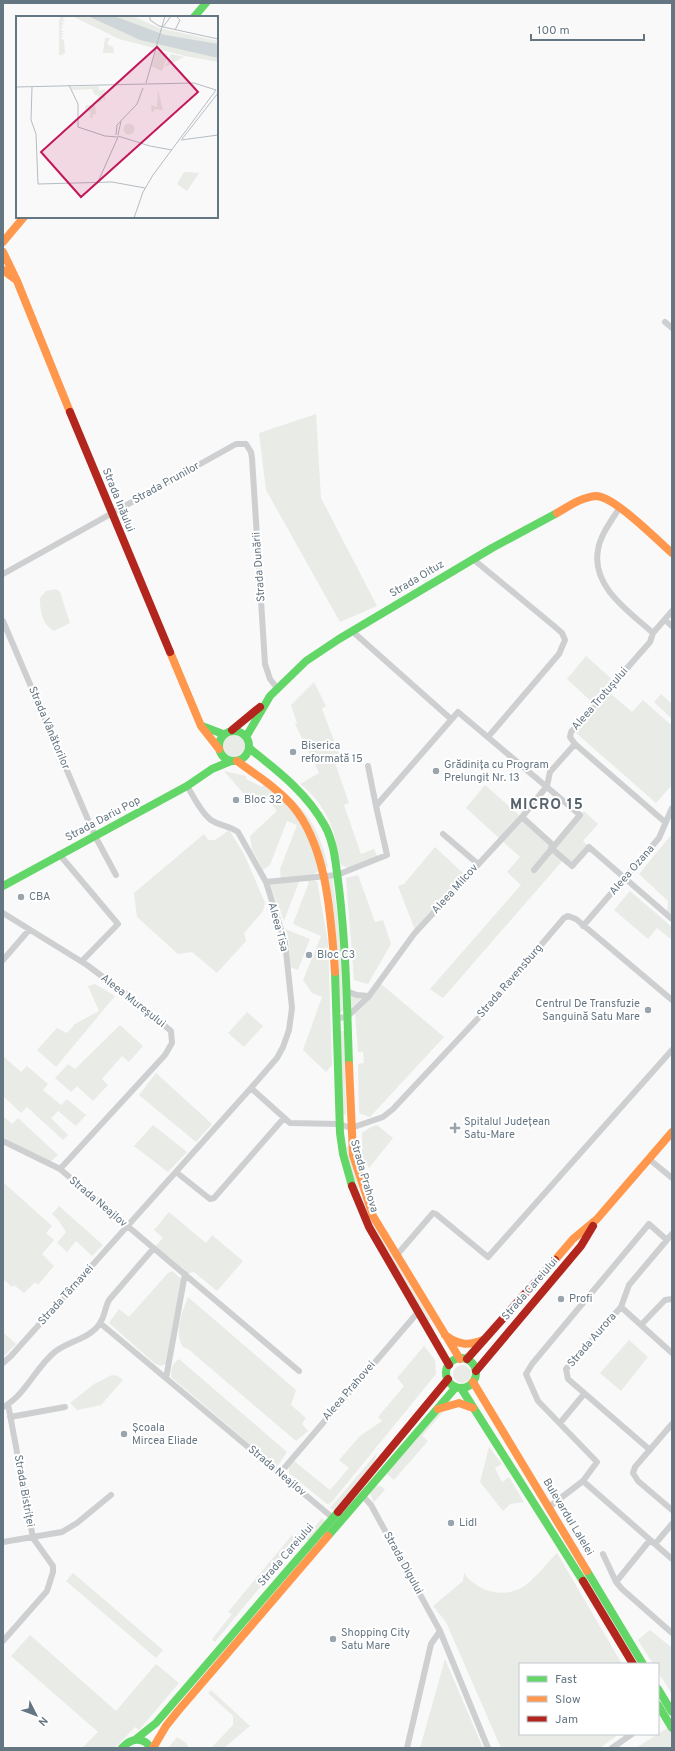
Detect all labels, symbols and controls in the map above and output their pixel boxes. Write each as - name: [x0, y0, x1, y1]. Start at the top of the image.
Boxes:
- inset map: [16, 16, 218, 218]
- scale bar: [531, 16, 644, 42]
- text: 100 m: [537, 23, 570, 39]
- street label: Strada Prunilor: [130, 459, 203, 507]
- street label: Strada Inăului: [99, 466, 137, 534]
- street label: Strada Dunării: [250, 531, 268, 603]
- street label: Strada Oituz: [387, 557, 447, 601]
- street label: Aleea Trotușului: [569, 665, 631, 733]
- street label: Strada Vânătorilor: [25, 684, 73, 772]
- place label: Biserica reformată 15: [301, 739, 363, 766]
- marker: Biserica reformată 15: [288, 747, 298, 757]
- place label: Grădinița cu Program Prelungit Nr. 13: [444, 758, 549, 785]
- marker: Grădinița cu Program Prelungit Nr. 13: [431, 766, 441, 776]
- street label: Strada Dariu Pop: [63, 793, 143, 845]
- place label: Bloc 32: [244, 793, 282, 807]
- marker: Bloc 32: [231, 795, 241, 805]
- district label: MICRO 15: [510, 796, 584, 815]
- street label: Aleea Ozana: [606, 842, 658, 898]
- street label: Aleea Milcov: [429, 861, 481, 917]
- place label: CBA: [29, 890, 50, 904]
- marker: CBA: [16, 892, 26, 902]
- street label: Aleea Tisa: [265, 901, 291, 953]
- street label: Strada Ravensburg: [474, 941, 546, 1021]
- place label: Bloc C3: [317, 948, 355, 962]
- marker: Bloc C3: [304, 950, 314, 960]
- street label: Aleea Mureșului: [98, 971, 168, 1031]
- place label: Centrul De Transfuzie Sanguină Satu Mare: [535, 997, 640, 1024]
- marker: Centrul De Transfuzie Sanguină Satu Mare: [643, 1005, 653, 1015]
- place label: Spitalul Județean Satu-Mare: [464, 1115, 550, 1142]
- marker: Spitalul Județean Satu-Mare: [449, 1122, 461, 1134]
- street label: Strada Prahova: [347, 1138, 381, 1214]
- street label: Strada Neajlov: [66, 1174, 130, 1231]
- street label: Strada Careiului: [499, 1255, 561, 1323]
- street label: Strada Târnavei: [35, 1262, 97, 1328]
- place label: Profi: [569, 1292, 592, 1306]
- marker: Profi: [556, 1294, 566, 1304]
- street label: Strada Aurora: [564, 1310, 620, 1370]
- street label: Aleea Prahovei: [319, 1358, 379, 1424]
- place label: Școala Mircea Eliade: [132, 1421, 198, 1448]
- marker: Școala Mircea Eliade: [119, 1429, 129, 1439]
- street label: Strada Neajlov: [245, 1443, 309, 1500]
- street label: Strada Bistriței: [11, 1454, 37, 1528]
- street label: Bulevardul Lalelei: [539, 1476, 597, 1558]
- place label: Lidl: [459, 1516, 477, 1530]
- marker: Lidl: [446, 1518, 456, 1528]
- street label: Strada Careiului: [255, 1521, 317, 1589]
- street label: Strada Digului: [380, 1529, 426, 1597]
- place label: Shopping City Satu Mare: [341, 1626, 410, 1653]
- marker: Shopping City Satu Mare: [328, 1634, 338, 1644]
- legend: [519, 1663, 659, 1735]
- text: Fast: [555, 1672, 577, 1688]
- text: Slow: [555, 1692, 581, 1708]
- north arrow: [16, 1695, 56, 1735]
- text: Jam: [555, 1712, 578, 1728]
- text: N: [35, 1713, 51, 1729]

